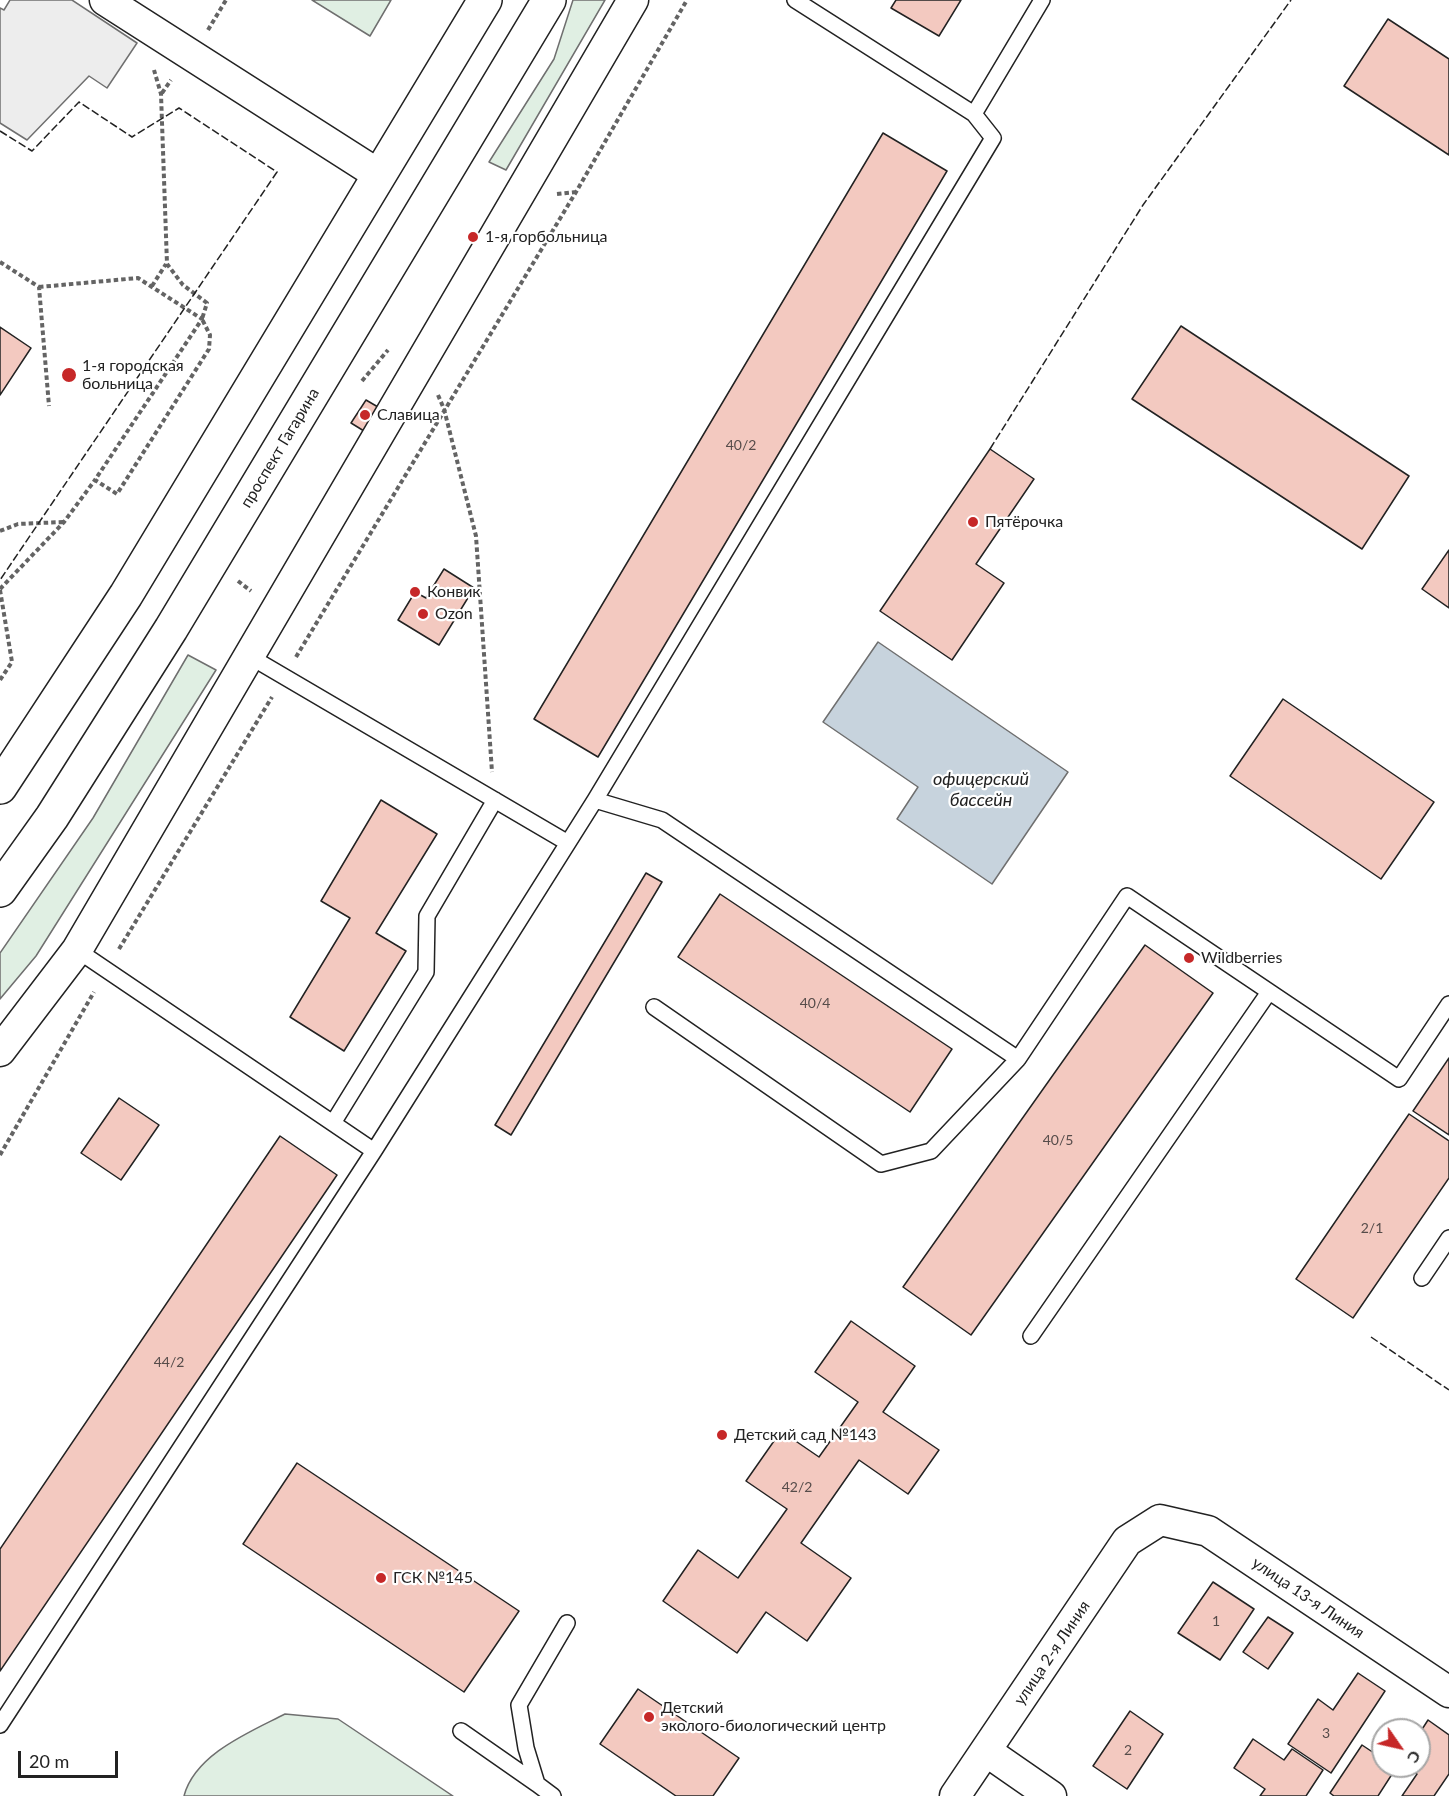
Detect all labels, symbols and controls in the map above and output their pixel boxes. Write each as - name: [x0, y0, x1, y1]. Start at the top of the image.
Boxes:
- place label: 1-я горбольница: [485, 227, 608, 247]
- marker: 1-я горбольница: [466, 230, 480, 244]
- place label: 1-я городская больница: [82, 356, 184, 394]
- marker: 1-я городская больница: [60, 366, 78, 384]
- street label: проспект Гагарина: [237, 385, 323, 511]
- place label: Славица: [377, 405, 440, 425]
- marker: Славица: [358, 408, 372, 422]
- house number: 40/2: [726, 437, 756, 453]
- place label: Пятёрочка: [985, 512, 1063, 532]
- marker: Пятёрочка: [966, 515, 980, 529]
- place label: Конвик: [427, 582, 481, 602]
- marker: Конвик: [408, 585, 422, 599]
- place label: Ozon: [435, 604, 473, 624]
- marker: Ozon: [416, 607, 430, 621]
- water label: офицерский бассейн: [933, 768, 1029, 810]
- place label: Wildberries: [1201, 948, 1282, 968]
- marker: Wildberries: [1182, 951, 1196, 965]
- house number: 40/4: [800, 995, 830, 1011]
- house number: 40/5: [1043, 1132, 1073, 1148]
- house number: 2/1: [1361, 1220, 1383, 1236]
- house number: 44/2: [154, 1354, 184, 1370]
- place label: Детский сад №143: [734, 1425, 877, 1445]
- marker: Детский сад №143: [715, 1428, 729, 1442]
- house number: 42/2: [782, 1479, 812, 1495]
- street label: улица 13-я Линия: [1248, 1553, 1368, 1643]
- place label: ГСК №145: [393, 1568, 473, 1588]
- marker: ГСК №145: [374, 1571, 388, 1585]
- street label: улица 2-я Линия: [1010, 1597, 1094, 1709]
- house number: 1: [1212, 1613, 1220, 1629]
- place label: Детский эколого-биологический центр: [661, 1698, 886, 1736]
- marker: Детский эколого-биологический центр: [642, 1710, 656, 1724]
- north arrow: [1371, 1718, 1431, 1778]
- house number: 3: [1322, 1725, 1330, 1741]
- scale bar: [21, 1739, 122, 1777]
- house number: 2: [1124, 1742, 1132, 1758]
- text: С: [1404, 1748, 1426, 1767]
- text: 20 m: [29, 1750, 69, 1772]

